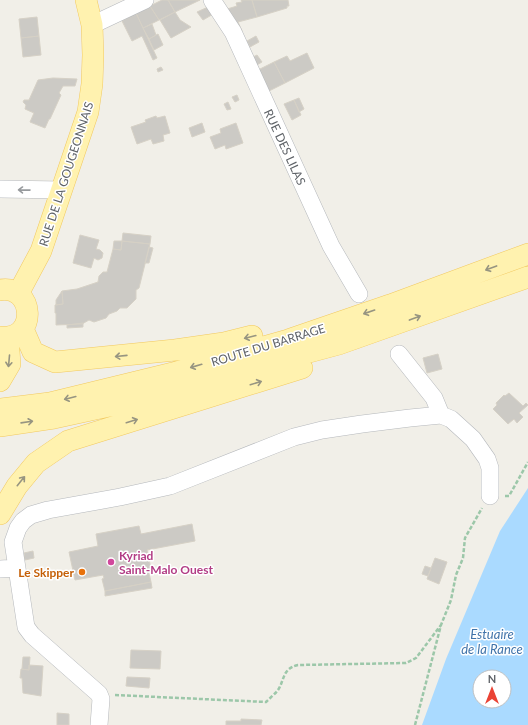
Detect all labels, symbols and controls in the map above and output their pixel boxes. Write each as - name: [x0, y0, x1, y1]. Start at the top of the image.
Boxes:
- street label: RUE DE LA GOUGEONNAIS: [36, 100, 96, 248]
- street label: RUE DES LILAS: [261, 107, 309, 187]
- one-way arrow: [18, 186, 31, 193]
- one-way arrow: [485, 265, 498, 272]
- one-way arrow: [363, 309, 376, 316]
- one-way arrow: [409, 314, 422, 321]
- street label: ROUTE DU BARRAGE: [209, 321, 327, 369]
- one-way arrow: [243, 333, 256, 341]
- one-way arrow: [115, 352, 128, 359]
- one-way arrow: [5, 354, 13, 367]
- one-way arrow: [190, 363, 203, 370]
- one-way arrow: [250, 378, 262, 386]
- one-way arrow: [64, 395, 77, 402]
- one-way arrow: [126, 417, 139, 424]
- one-way arrow: [20, 418, 33, 426]
- one-way arrow: [16, 476, 25, 487]
- place label: Kyriad Saint-Malo Ouest: [119, 548, 213, 577]
- marker: Kyriad Saint-Malo Ouest: [106, 557, 116, 567]
- place label: Le Skipper: [18, 565, 75, 580]
- marker: Le Skipper: [77, 567, 87, 577]
- water label: Estuaire de la Rance: [461, 626, 523, 657]
- north arrow: [472, 669, 512, 709]
- text: N: [488, 672, 496, 685]

